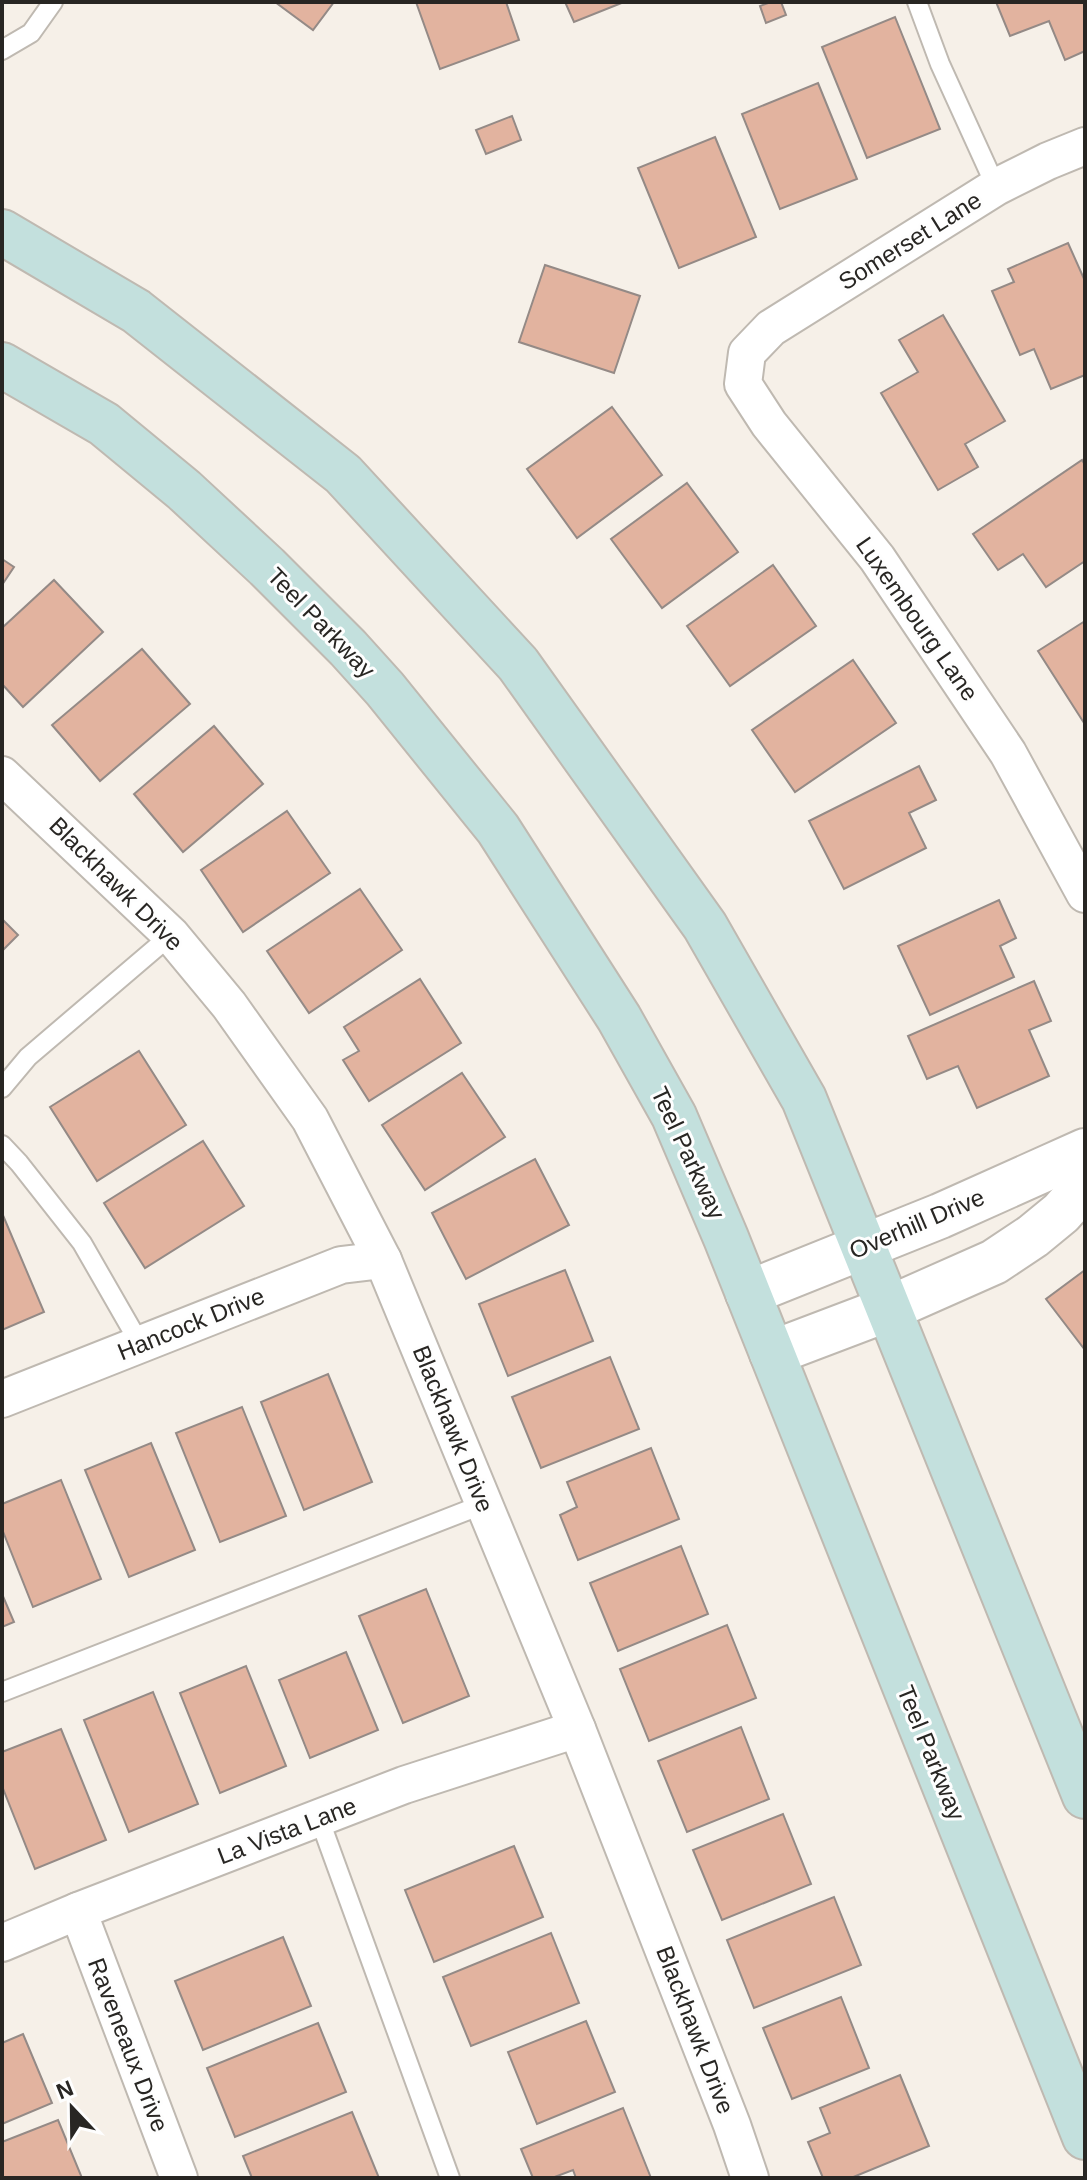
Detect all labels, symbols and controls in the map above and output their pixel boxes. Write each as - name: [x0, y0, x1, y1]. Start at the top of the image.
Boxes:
- street label: Somerset Lane: [834, 186, 986, 295]
- street label: Luxembourg Lane: [851, 532, 984, 706]
- street label: Teel Parkway: [262, 562, 381, 683]
- street label: Blackhawk Drive: [44, 811, 189, 956]
- street label: Teel Parkway: [646, 1082, 731, 1223]
- street label: Overhill Drive: [845, 1183, 988, 1264]
- street label: Hancock Drive: [113, 1282, 268, 1365]
- street label: Blackhawk Drive: [408, 1342, 499, 1516]
- street label: Teel Parkway: [892, 1682, 971, 1824]
- street label: La Vista Lane: [214, 1792, 360, 1869]
- street label: Blackhawk Drive: [651, 1942, 740, 2117]
- street label: Raveneaux Drive: [83, 1954, 174, 2136]
- north arrow: [32, 2068, 112, 2148]
- text: N: [53, 2075, 77, 2104]

